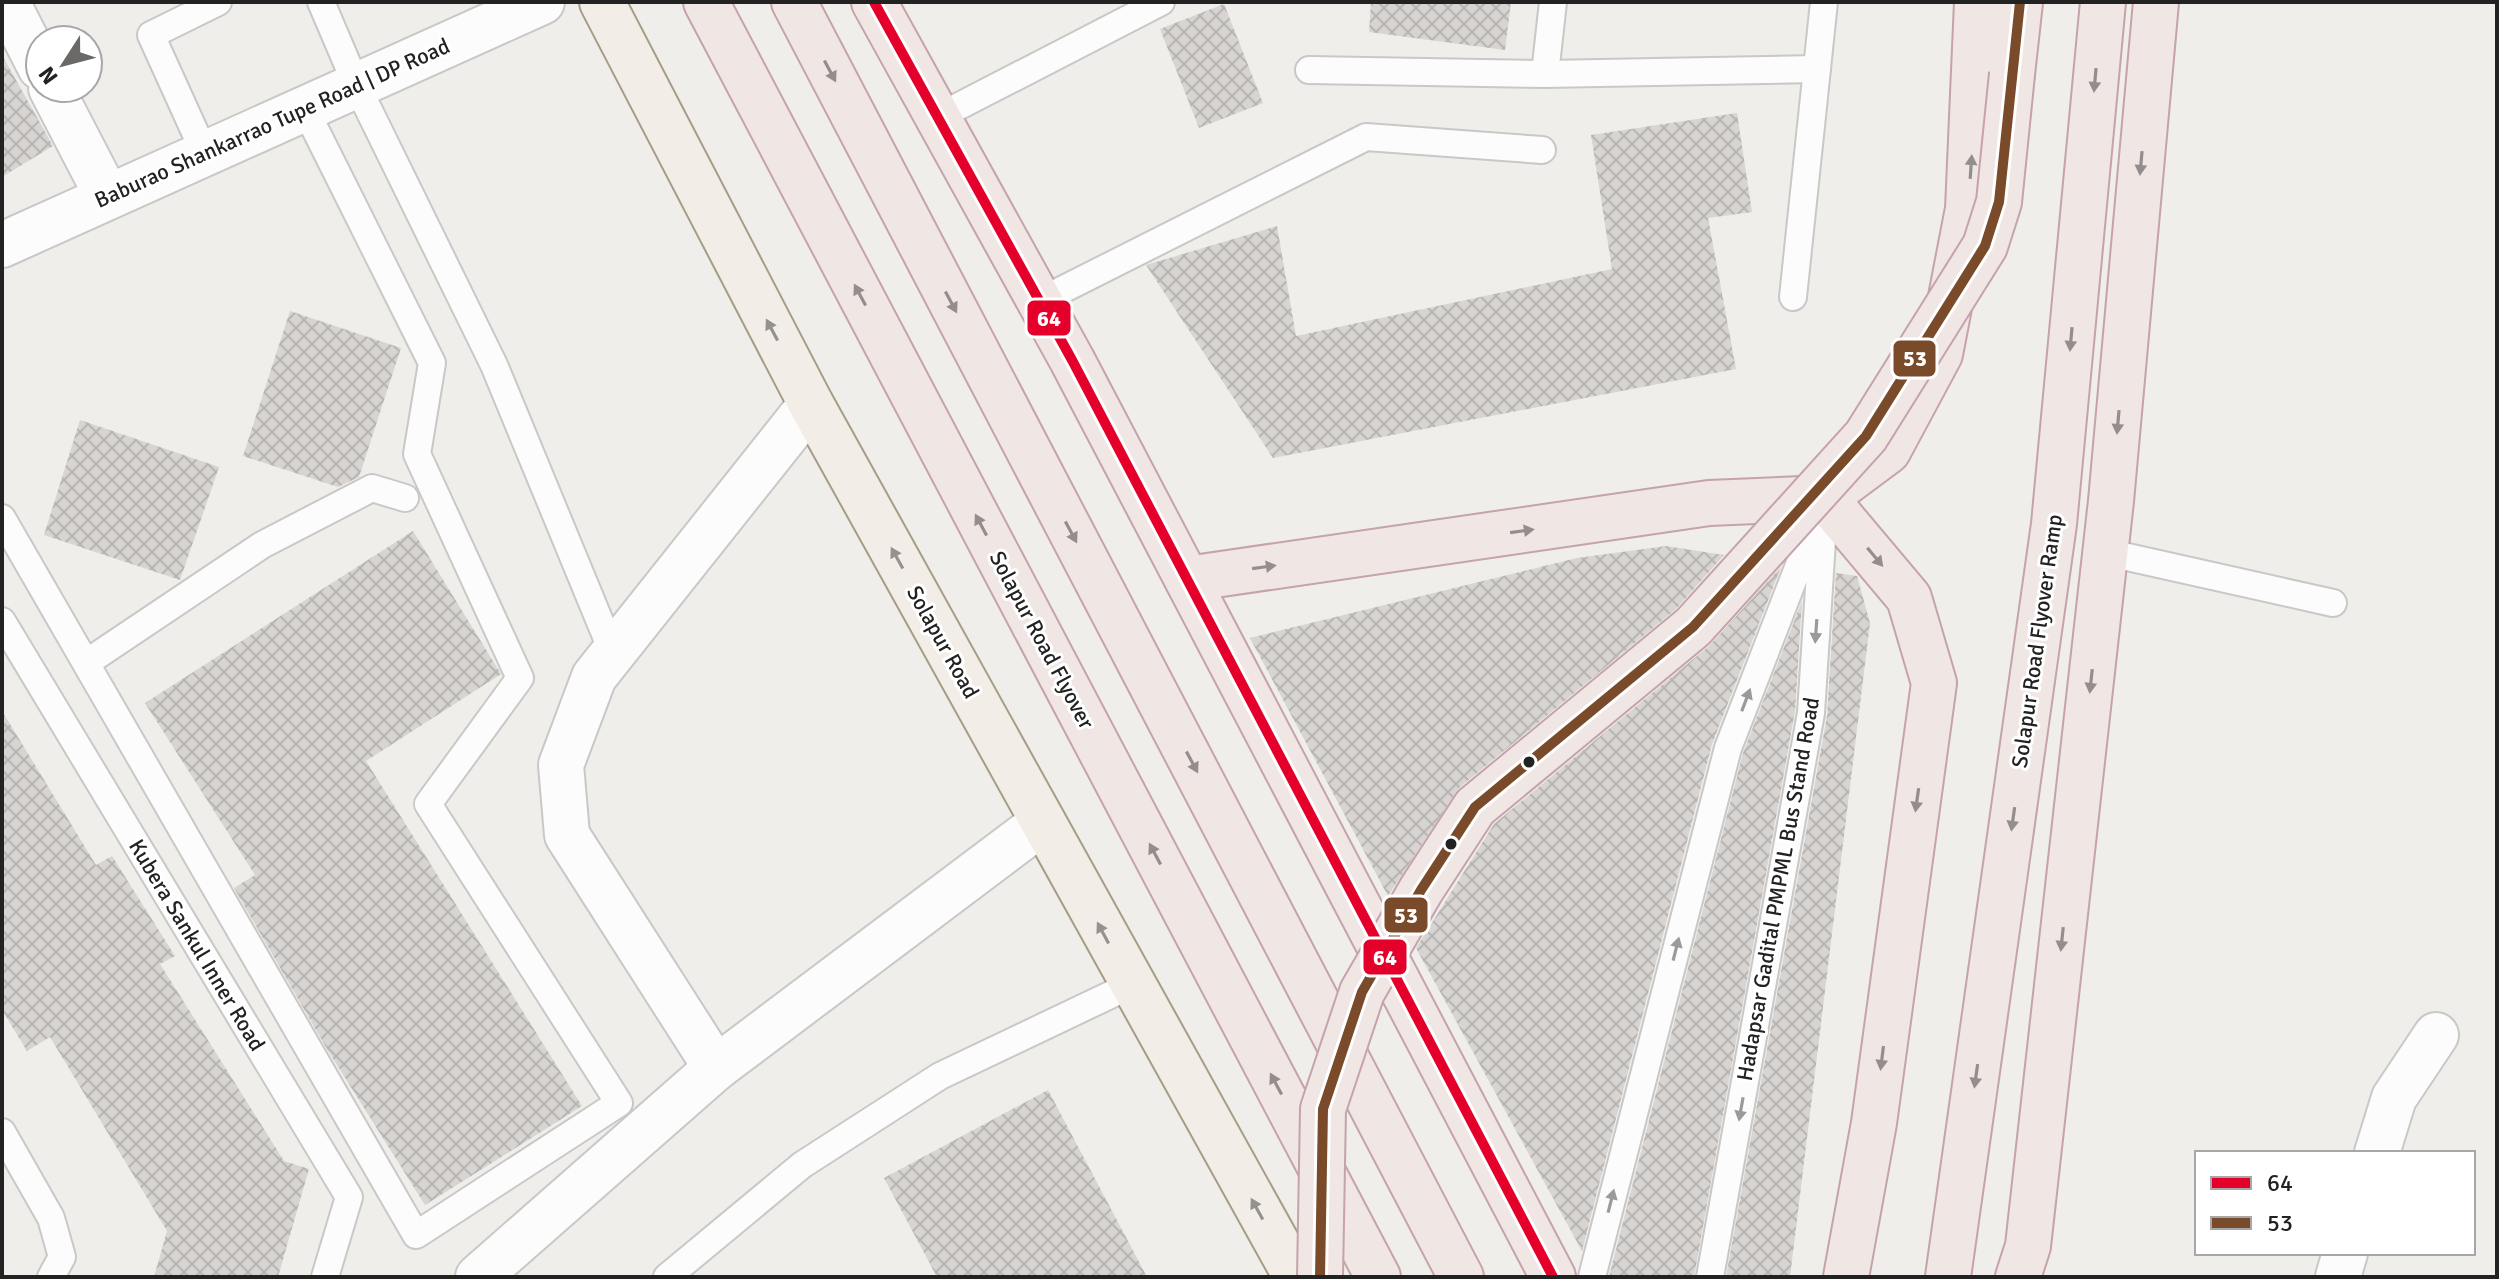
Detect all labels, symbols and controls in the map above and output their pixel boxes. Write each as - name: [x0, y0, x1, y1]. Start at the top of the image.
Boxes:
- north arrow: [24, 24, 104, 104]
- street label: Baburao Shankarrao Tupe Road | DP Road: [90, 32, 454, 214]
- one-way arrow: [824, 60, 837, 83]
- text: N: [33, 61, 64, 90]
- one-way arrow: [2089, 68, 2102, 93]
- one-way arrow: [2135, 151, 2148, 176]
- one-way arrow: [1965, 154, 1978, 179]
- one-way arrow: [854, 284, 868, 306]
- one-way arrow: [944, 290, 957, 313]
- line badge: 64: [1026, 299, 1072, 337]
- text: 64: [1037, 305, 1061, 332]
- one-way arrow: [765, 319, 778, 342]
- one-way arrow: [2065, 326, 2078, 351]
- line badge: 53: [1892, 339, 1937, 378]
- text: 53: [1903, 345, 1927, 372]
- one-way arrow: [2111, 410, 2124, 435]
- street label: Solapur Road Flyover Ramp: [2006, 512, 2068, 770]
- one-way arrow: [975, 514, 989, 536]
- one-way arrow: [1065, 520, 1078, 543]
- one-way arrow: [1510, 524, 1535, 537]
- street label: Solapur Road Flyover: [984, 546, 1100, 734]
- one-way arrow: [890, 547, 903, 570]
- one-way arrow: [1866, 547, 1883, 567]
- one-way arrow: [1252, 560, 1277, 573]
- street label: Solapur Road: [901, 581, 985, 703]
- one-way arrow: [1809, 619, 1822, 644]
- one-way arrow: [2084, 669, 2097, 694]
- one-way arrow: [1740, 688, 1753, 712]
- street label: Hadapsar Gadital PMPML Bus Stand Road: [1731, 695, 1825, 1083]
- one-way arrow: [1185, 751, 1198, 774]
- unlabelled marker: [1521, 754, 1537, 770]
- one-way arrow: [1910, 788, 1923, 813]
- one-way arrow: [2006, 807, 2019, 832]
- street label: Kubera Sankul Inner Road: [123, 834, 271, 1056]
- unlabelled marker: [1443, 836, 1459, 852]
- one-way arrow: [1148, 843, 1161, 866]
- line badge: 53: [1383, 896, 1429, 934]
- text: 53: [1394, 902, 1418, 929]
- one-way arrow: [1096, 922, 1110, 945]
- one-way arrow: [2056, 927, 2069, 952]
- one-way arrow: [1670, 937, 1682, 962]
- line badge: 64: [1362, 938, 1408, 976]
- text: 64: [1373, 944, 1397, 971]
- one-way arrow: [1876, 1046, 1889, 1071]
- one-way arrow: [1970, 1064, 1983, 1089]
- one-way arrow: [1269, 1073, 1283, 1096]
- one-way arrow: [1734, 1097, 1746, 1122]
- legend: [2195, 1151, 2475, 1255]
- text: 64: [2267, 1168, 2293, 1198]
- one-way arrow: [1606, 1189, 1618, 1214]
- one-way arrow: [1250, 1198, 1264, 1220]
- text: 53: [2267, 1208, 2293, 1238]

